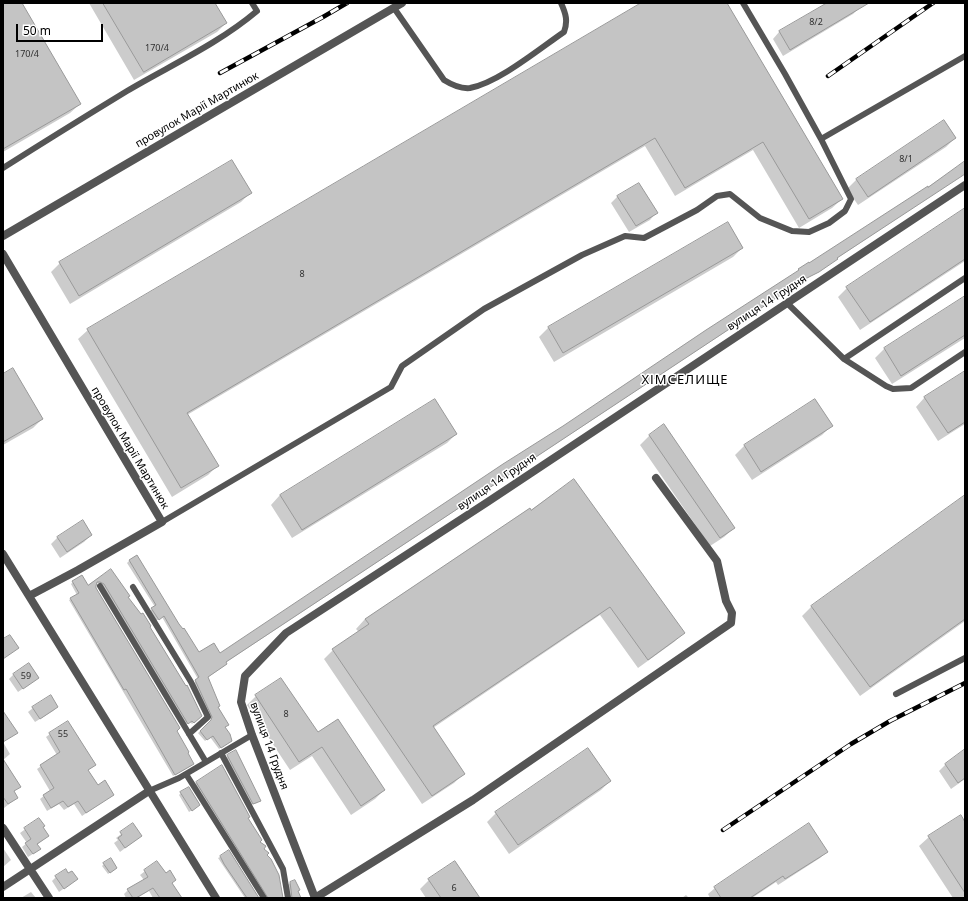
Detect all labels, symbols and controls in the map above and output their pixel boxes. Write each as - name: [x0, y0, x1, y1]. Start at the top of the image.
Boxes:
- scale bar: [18, 16, 105, 42]
- house number: 8/2: [809, 17, 823, 27]
- text: 50 m: [23, 22, 51, 39]
- house number: 170/4: [145, 43, 169, 53]
- house number: 170/4: [15, 49, 39, 59]
- street label: провулок Марії Мартинюк: [133, 69, 261, 151]
- house number: 8/1: [899, 154, 913, 164]
- house number: 8: [299, 269, 305, 279]
- street label: вулиця 14 Грудня: [725, 272, 809, 334]
- district label: ХІМСЕЛИЩЕ: [641, 372, 729, 388]
- street label: провулок Марії Мартинюк: [88, 385, 172, 511]
- street label: вулиця 14 Грудня: [455, 451, 539, 513]
- house number: 59: [21, 671, 31, 681]
- street label: вулиця 14 Грудня: [247, 700, 291, 792]
- house number: 8: [283, 709, 289, 719]
- house number: 55: [58, 729, 68, 739]
- house number: 6: [451, 883, 457, 893]

